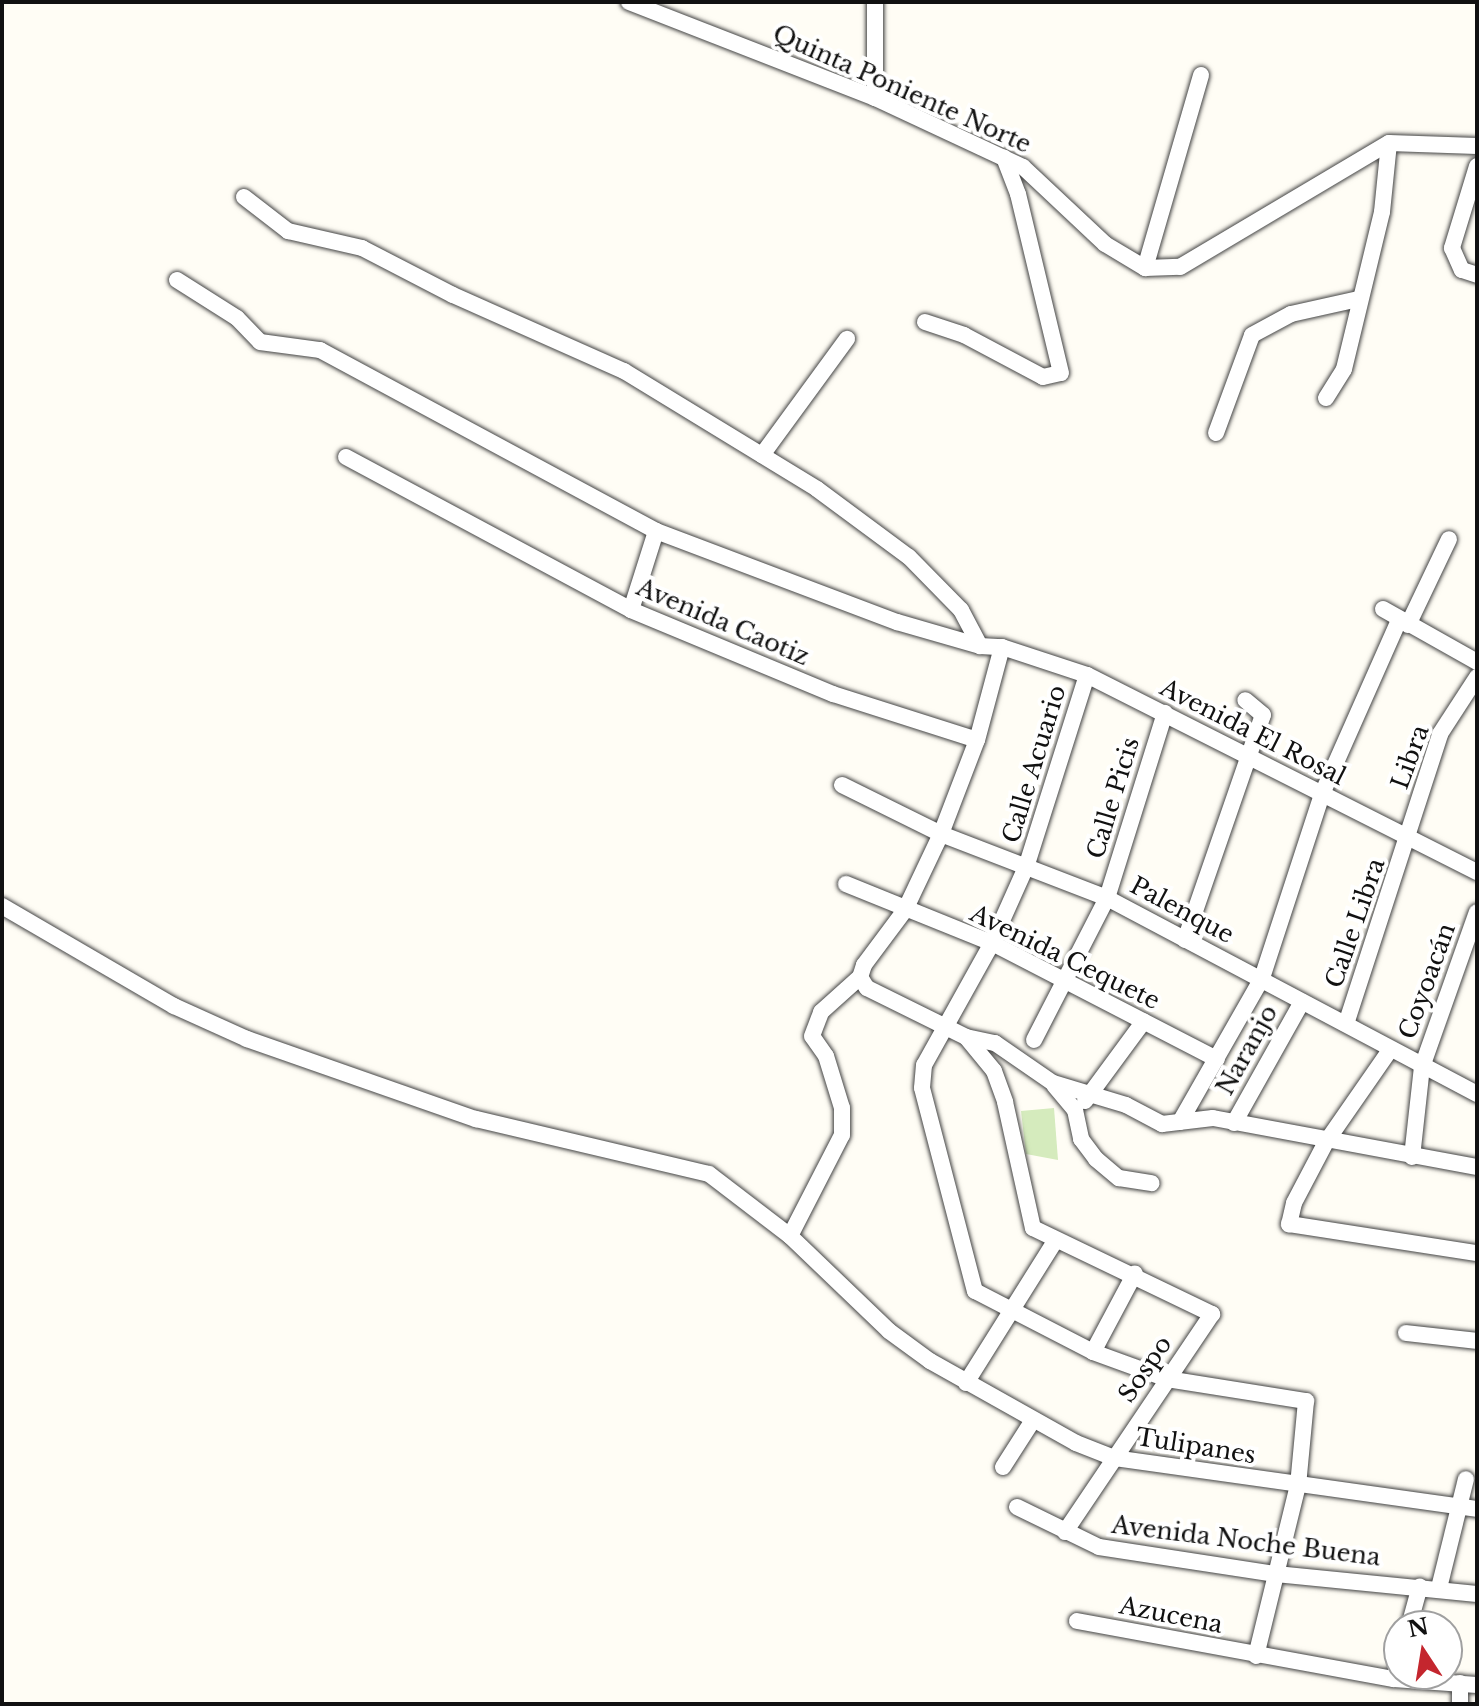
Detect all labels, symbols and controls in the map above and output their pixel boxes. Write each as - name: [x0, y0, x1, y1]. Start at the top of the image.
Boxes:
- street label: Quinta Poniente Norte: [768, 19, 1036, 159]
- street label: Avenida Caotiz: [632, 573, 814, 671]
- street label: Avenida El Rosal: [1155, 673, 1351, 791]
- street label: Calle Acuario: [996, 681, 1072, 847]
- street label: Libra: [1385, 721, 1435, 793]
- street label: Calle Picis: [1081, 734, 1145, 862]
- street label: Calle Libra: [1319, 855, 1391, 991]
- street label: Palenque: [1125, 871, 1239, 949]
- street label: Avenida Cequete: [965, 899, 1165, 1015]
- street label: Coyoacán: [1393, 919, 1461, 1043]
- street label: Naranjo: [1211, 1000, 1283, 1100]
- street label: Sospo: [1112, 1330, 1178, 1408]
- street label: Tulipanes: [1134, 1422, 1258, 1470]
- street label: Avenida Noche Buena: [1110, 1510, 1382, 1572]
- street label: Azucena: [1117, 1591, 1225, 1639]
- north arrow: [1383, 1610, 1463, 1690]
- text: N: [1405, 1613, 1431, 1643]

